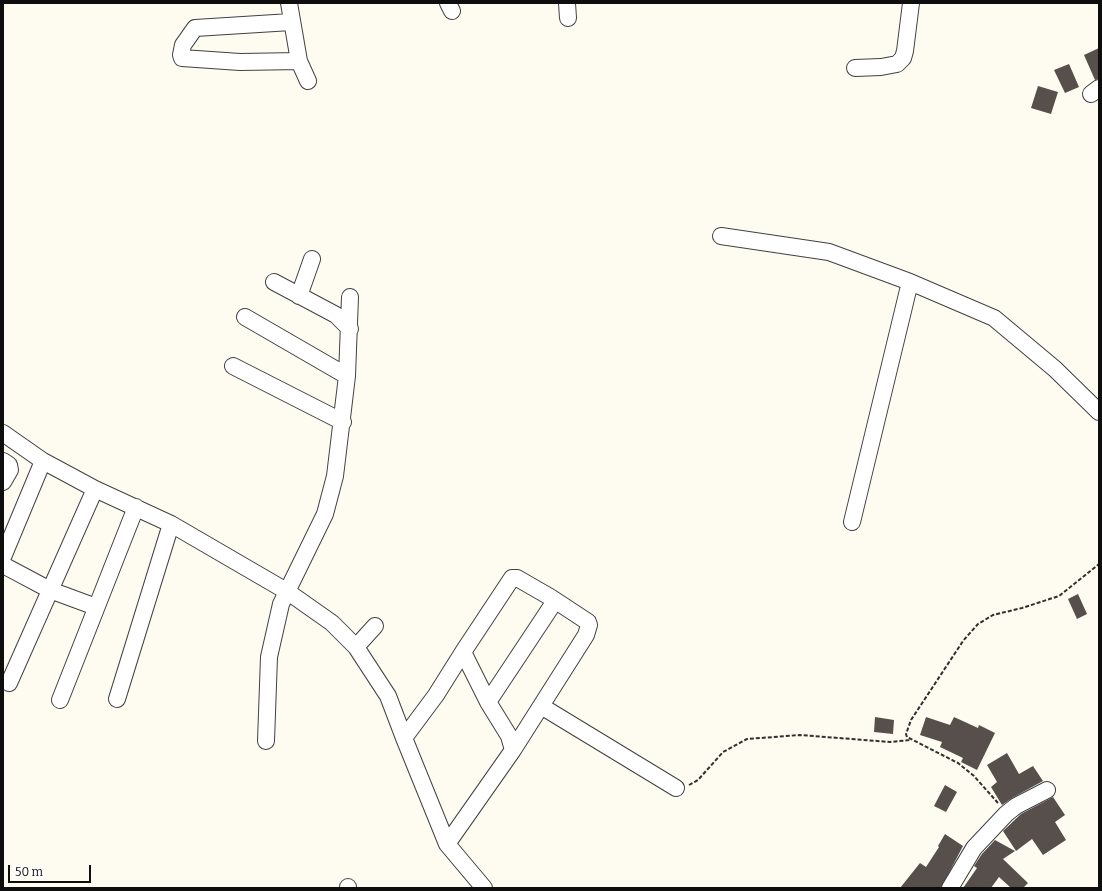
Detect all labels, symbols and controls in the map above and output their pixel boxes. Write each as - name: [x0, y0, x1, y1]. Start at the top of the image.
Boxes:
- scale bar: [10, 857, 93, 883]
- text: 50 m: [15, 865, 43, 879]

